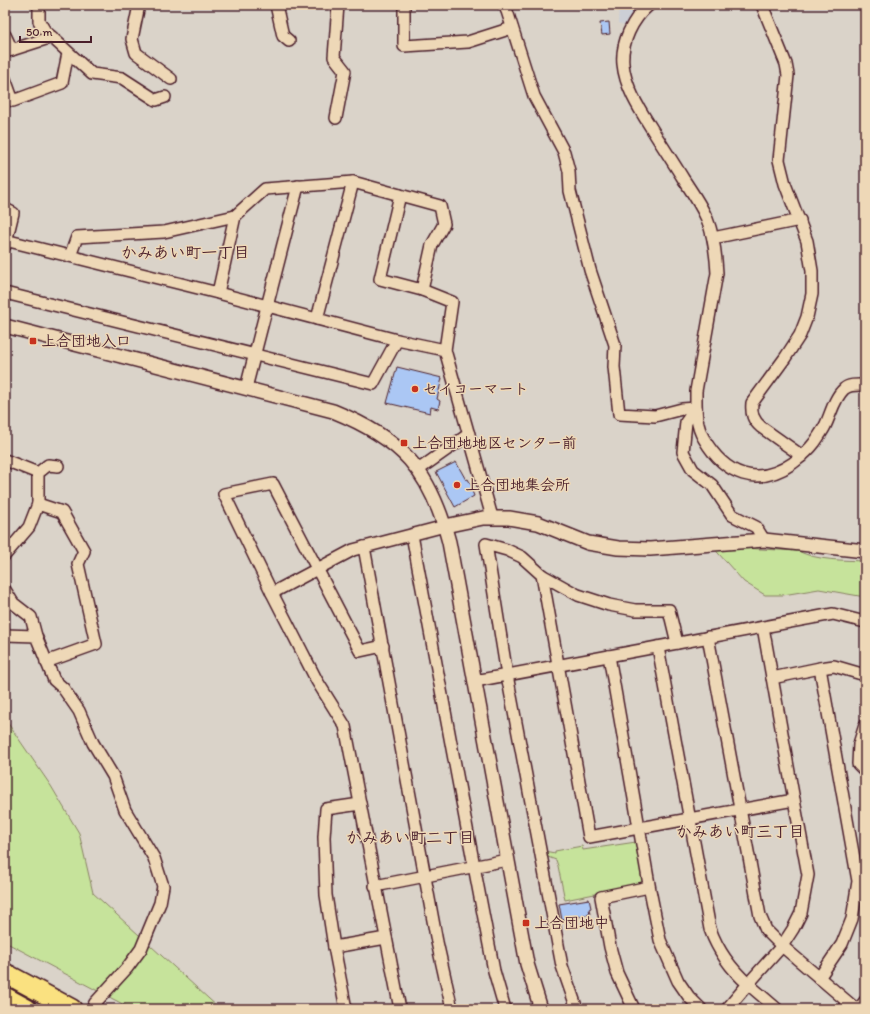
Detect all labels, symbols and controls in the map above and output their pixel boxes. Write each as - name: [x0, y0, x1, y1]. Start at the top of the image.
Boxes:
- scale bar: [20, 18, 91, 44]
- text: 50 m: [26, 25, 52, 39]
- district label: かみあい町一丁目: [121, 243, 249, 262]
- place label: 上合団地入口: [41, 332, 131, 350]
- marker: 上合団地入口: [28, 336, 38, 346]
- place label: セイコーマート: [423, 380, 529, 398]
- marker: セイコーマート: [410, 384, 420, 394]
- place label: 上合団地地区センター前: [412, 434, 577, 452]
- marker: 上合団地地区センター前: [399, 438, 409, 448]
- place label: 上合団地集会所: [465, 476, 570, 494]
- marker: 上合団地集会所: [452, 480, 462, 490]
- district label: かみあい町三丁目: [676, 822, 804, 841]
- district label: かみあい町二丁目: [346, 828, 474, 847]
- place label: 上合団地中: [534, 914, 609, 932]
- marker: 上合団地中: [521, 918, 531, 928]

